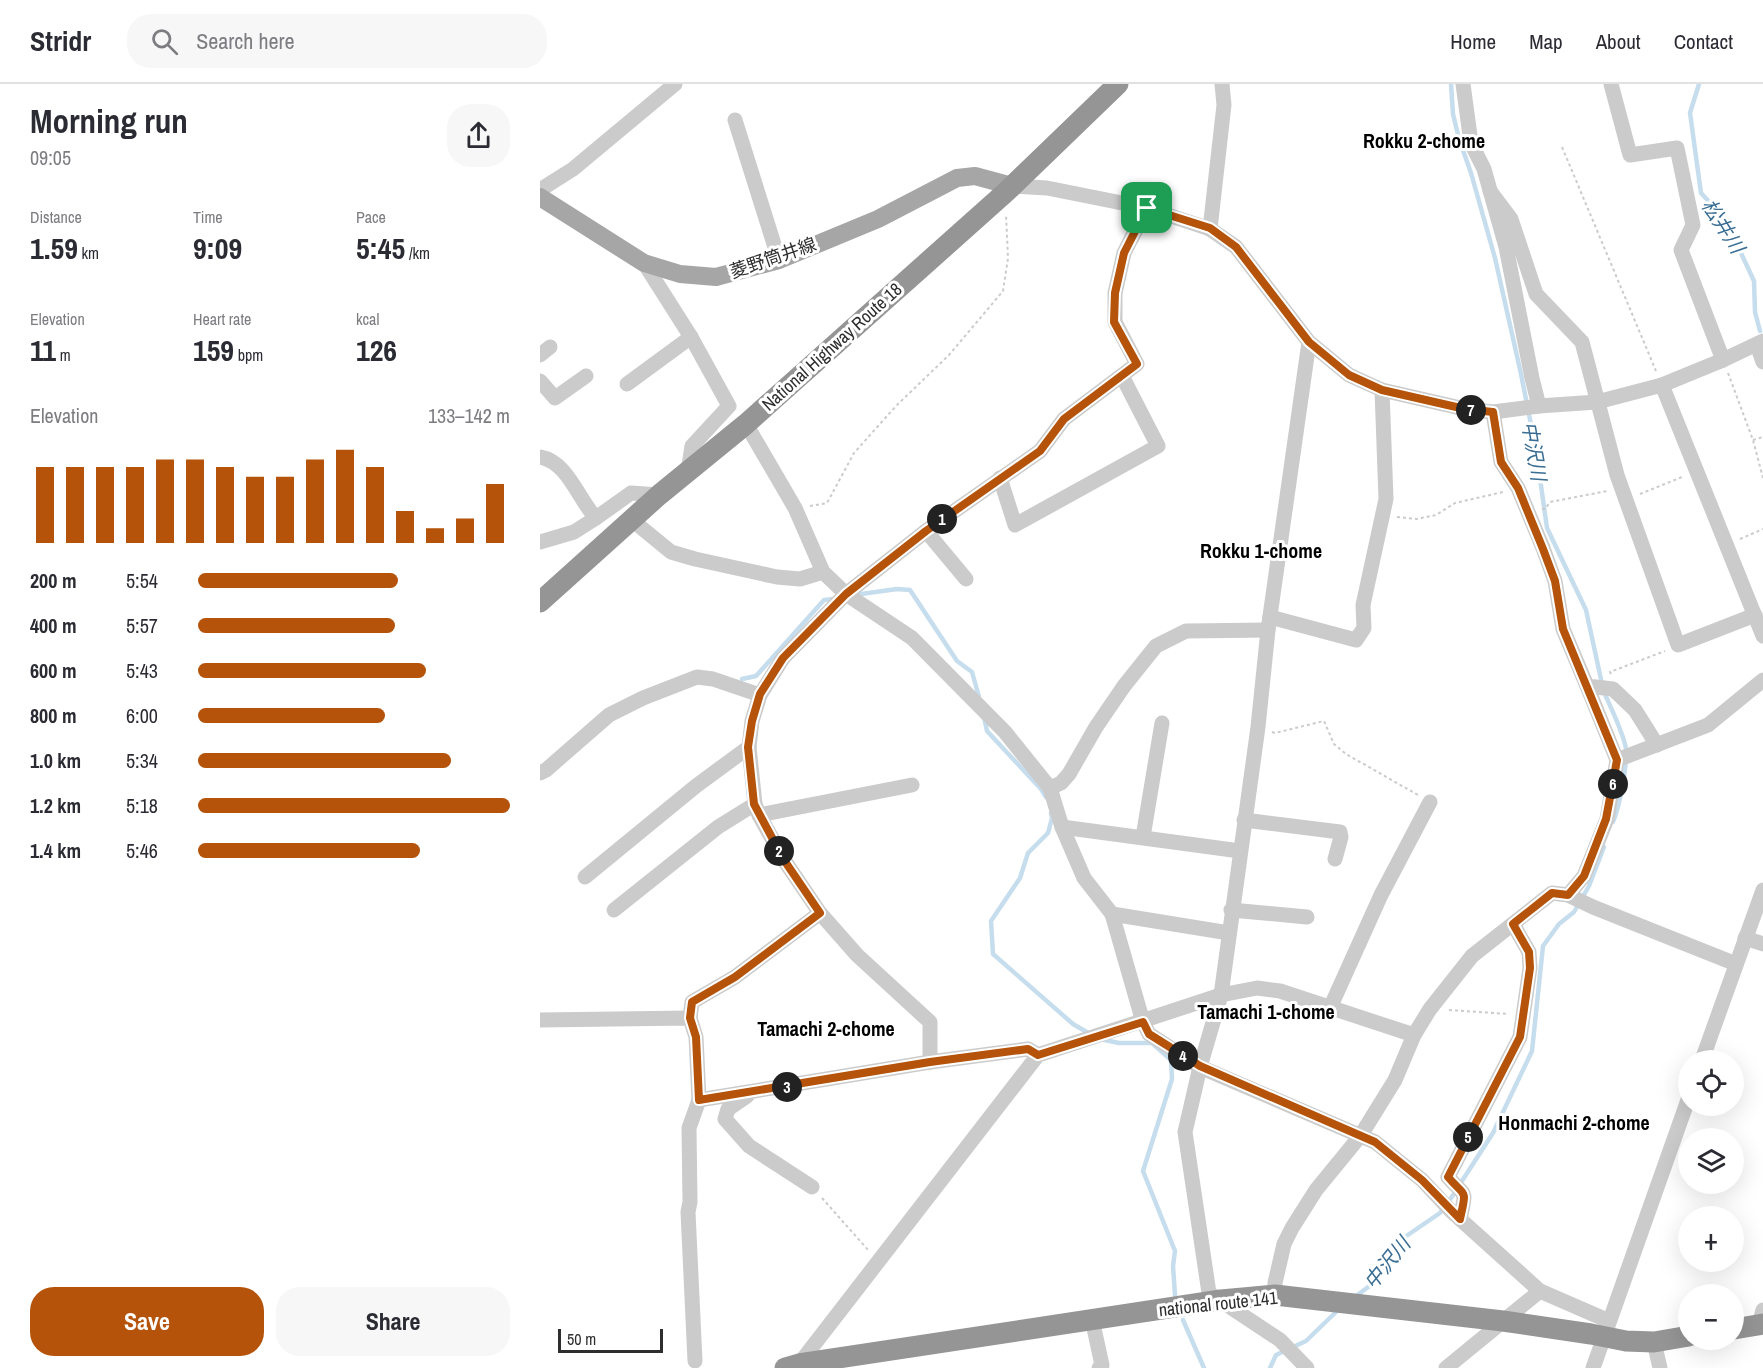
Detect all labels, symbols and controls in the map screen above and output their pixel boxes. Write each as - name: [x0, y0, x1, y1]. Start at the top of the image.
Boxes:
- search box: [127, 14, 547, 68]
- text: Stridr: [30, 22, 91, 60]
- icon: search: [148, 25, 181, 58]
- text: Search here: [196, 26, 295, 56]
- text: Home: [1450, 27, 1496, 56]
- text: Map: [1529, 27, 1563, 56]
- text: About: [1596, 27, 1641, 56]
- text: Contact: [1674, 27, 1733, 56]
- text: Morning run: [30, 99, 188, 143]
- button: share: [447, 104, 510, 167]
- district label: Rokku 2-chome: [1363, 127, 1485, 154]
- text: 09:05: [30, 144, 71, 171]
- pin: [1121, 182, 1172, 233]
- icon: arrive: [1130, 191, 1163, 224]
- water label: 松井川: [1696, 193, 1752, 260]
- text: Distance: [30, 206, 82, 228]
- text: Time: [193, 206, 223, 228]
- text: Pace: [356, 206, 386, 228]
- text: 1.59: [30, 228, 78, 268]
- text: 9:09: [193, 228, 242, 268]
- text: 5:45: [356, 228, 405, 268]
- street label: 菱野筒井線: [726, 231, 819, 284]
- text: km: [78, 242, 99, 264]
- text: /km: [405, 242, 430, 264]
- street label: National Highway Route 18: [756, 277, 907, 416]
- text: Elevation: [30, 308, 85, 330]
- text: Heart rate: [193, 308, 251, 330]
- text: kcal: [356, 308, 379, 330]
- text: 11: [30, 330, 56, 370]
- text: 159: [193, 330, 234, 370]
- text: 126: [356, 330, 397, 370]
- text: m: [56, 344, 71, 366]
- text: bpm: [234, 344, 263, 366]
- pin: 7: [1456, 395, 1486, 425]
- text: 7: [1467, 399, 1475, 421]
- text: Elevation: [30, 402, 98, 429]
- text: 133–142 m: [428, 402, 510, 429]
- water label: 中沢川: [1516, 419, 1553, 485]
- pin: 1: [927, 504, 957, 534]
- text: 1: [938, 508, 946, 530]
- district label: Rokku 1-chome: [1200, 537, 1322, 564]
- text: 200 m: [30, 567, 77, 594]
- text: 5:54: [126, 567, 158, 594]
- text: 400 m: [30, 612, 77, 639]
- text: 5:57: [126, 612, 158, 639]
- text: 600 m: [30, 657, 77, 684]
- text: 5:43: [126, 657, 158, 684]
- text: 800 m: [30, 702, 77, 729]
- text: 6:00: [126, 702, 158, 729]
- text: 1.0 km: [30, 747, 81, 774]
- text: 5:34: [126, 747, 158, 774]
- pin: 6: [1598, 769, 1628, 799]
- text: 6: [1609, 773, 1617, 795]
- text: 1.2 km: [30, 792, 81, 819]
- text: 5:18: [126, 792, 158, 819]
- pin: 2: [764, 836, 794, 866]
- text: 1.4 km: [30, 837, 81, 864]
- text: 5:46: [126, 837, 158, 864]
- text: 2: [775, 840, 783, 862]
- district label: Tamachi 1-chome: [1197, 998, 1335, 1025]
- district label: Tamachi 2-chome: [757, 1015, 895, 1042]
- pin: 4: [1168, 1041, 1198, 1071]
- text: 4: [1179, 1045, 1187, 1067]
- map controls: [1678, 1050, 1744, 1350]
- button: locate: [1678, 1050, 1744, 1116]
- pin: 3: [772, 1072, 802, 1102]
- text: 3: [783, 1076, 791, 1098]
- district label: Honmachi 2-chome: [1498, 1109, 1650, 1136]
- pin: 5: [1453, 1122, 1483, 1152]
- text: 5: [1464, 1126, 1472, 1148]
- button: layers: [1678, 1128, 1744, 1194]
- button: +: [1678, 1206, 1744, 1272]
- water label: 中沢川: [1357, 1229, 1417, 1294]
- button: −: [1678, 1284, 1744, 1350]
- street label: national route 141: [1157, 1285, 1279, 1322]
- button: Save: [30, 1287, 264, 1356]
- button: Share: [276, 1287, 510, 1356]
- scale bar: [558, 1326, 663, 1354]
- text: 50 m: [567, 1328, 596, 1350]

